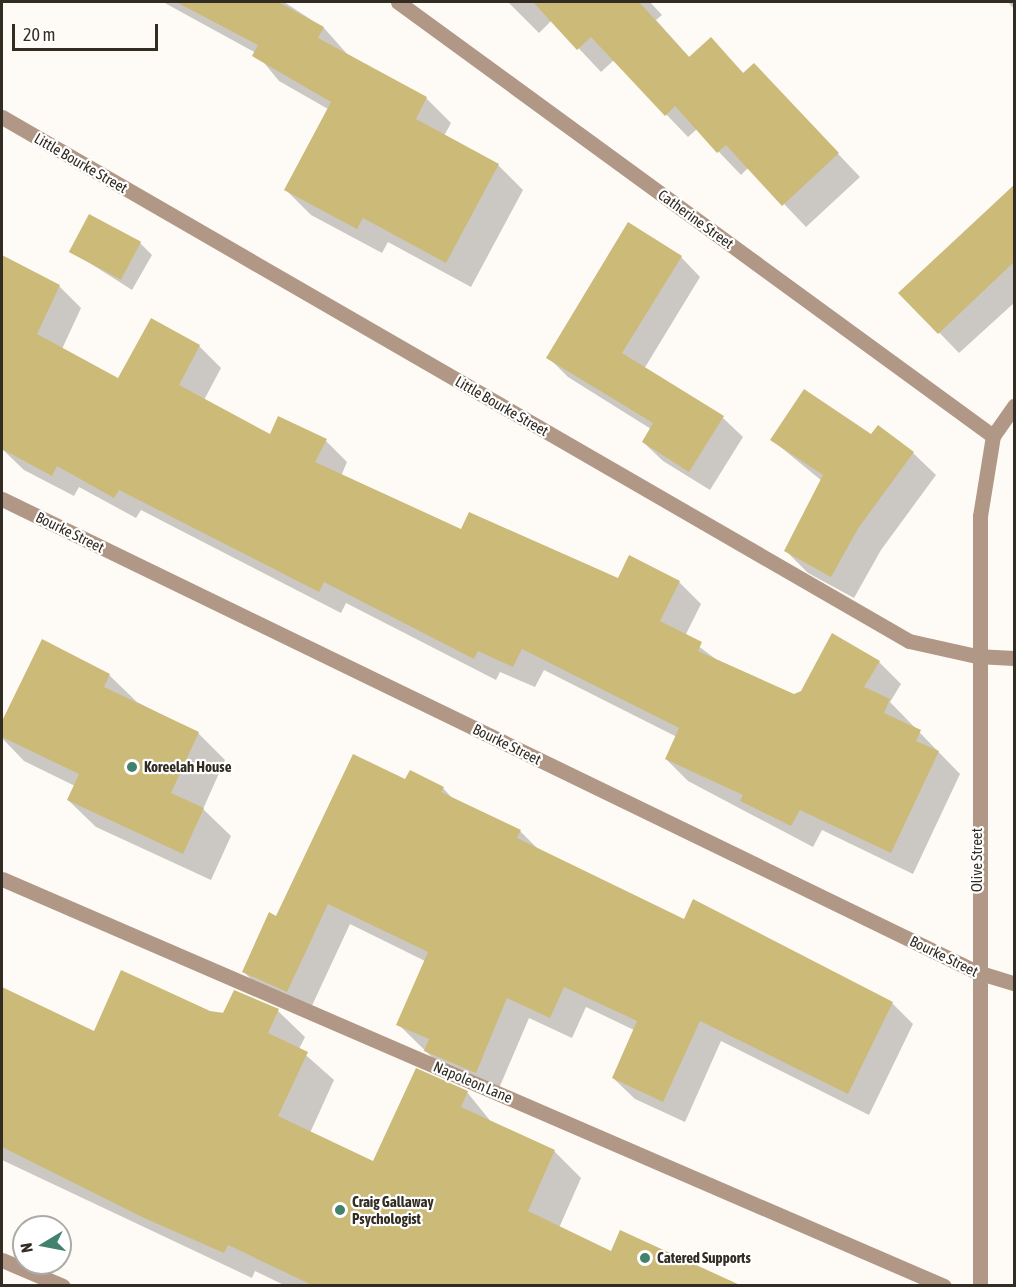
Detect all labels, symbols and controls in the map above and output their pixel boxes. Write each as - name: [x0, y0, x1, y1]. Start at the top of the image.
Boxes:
- scale bar: [15, 12, 160, 50]
- text: 20 m: [23, 24, 55, 45]
- street label: Little Bourke Street: [31, 129, 131, 197]
- street label: Catherine Street: [655, 186, 737, 252]
- street label: Little Bourke Street: [452, 372, 552, 440]
- street label: Bourke Street: [33, 508, 107, 556]
- street label: Bourke Street: [470, 720, 544, 768]
- place label: Koreelah House: [144, 758, 231, 776]
- marker: Koreelah House: [125, 760, 139, 774]
- street label: Olive Street: [968, 828, 986, 892]
- street label: Bourke Street: [907, 932, 981, 980]
- street label: Napoleon Lane: [431, 1057, 515, 1107]
- place label: Craig Gallaway Psychologist: [352, 1192, 434, 1227]
- marker: Craig Gallaway Psychologist: [333, 1203, 347, 1217]
- north arrow: [12, 1215, 72, 1275]
- text: N: [17, 1242, 36, 1254]
- place label: Catered Supports: [657, 1249, 751, 1267]
- marker: Catered Supports: [638, 1251, 652, 1265]

